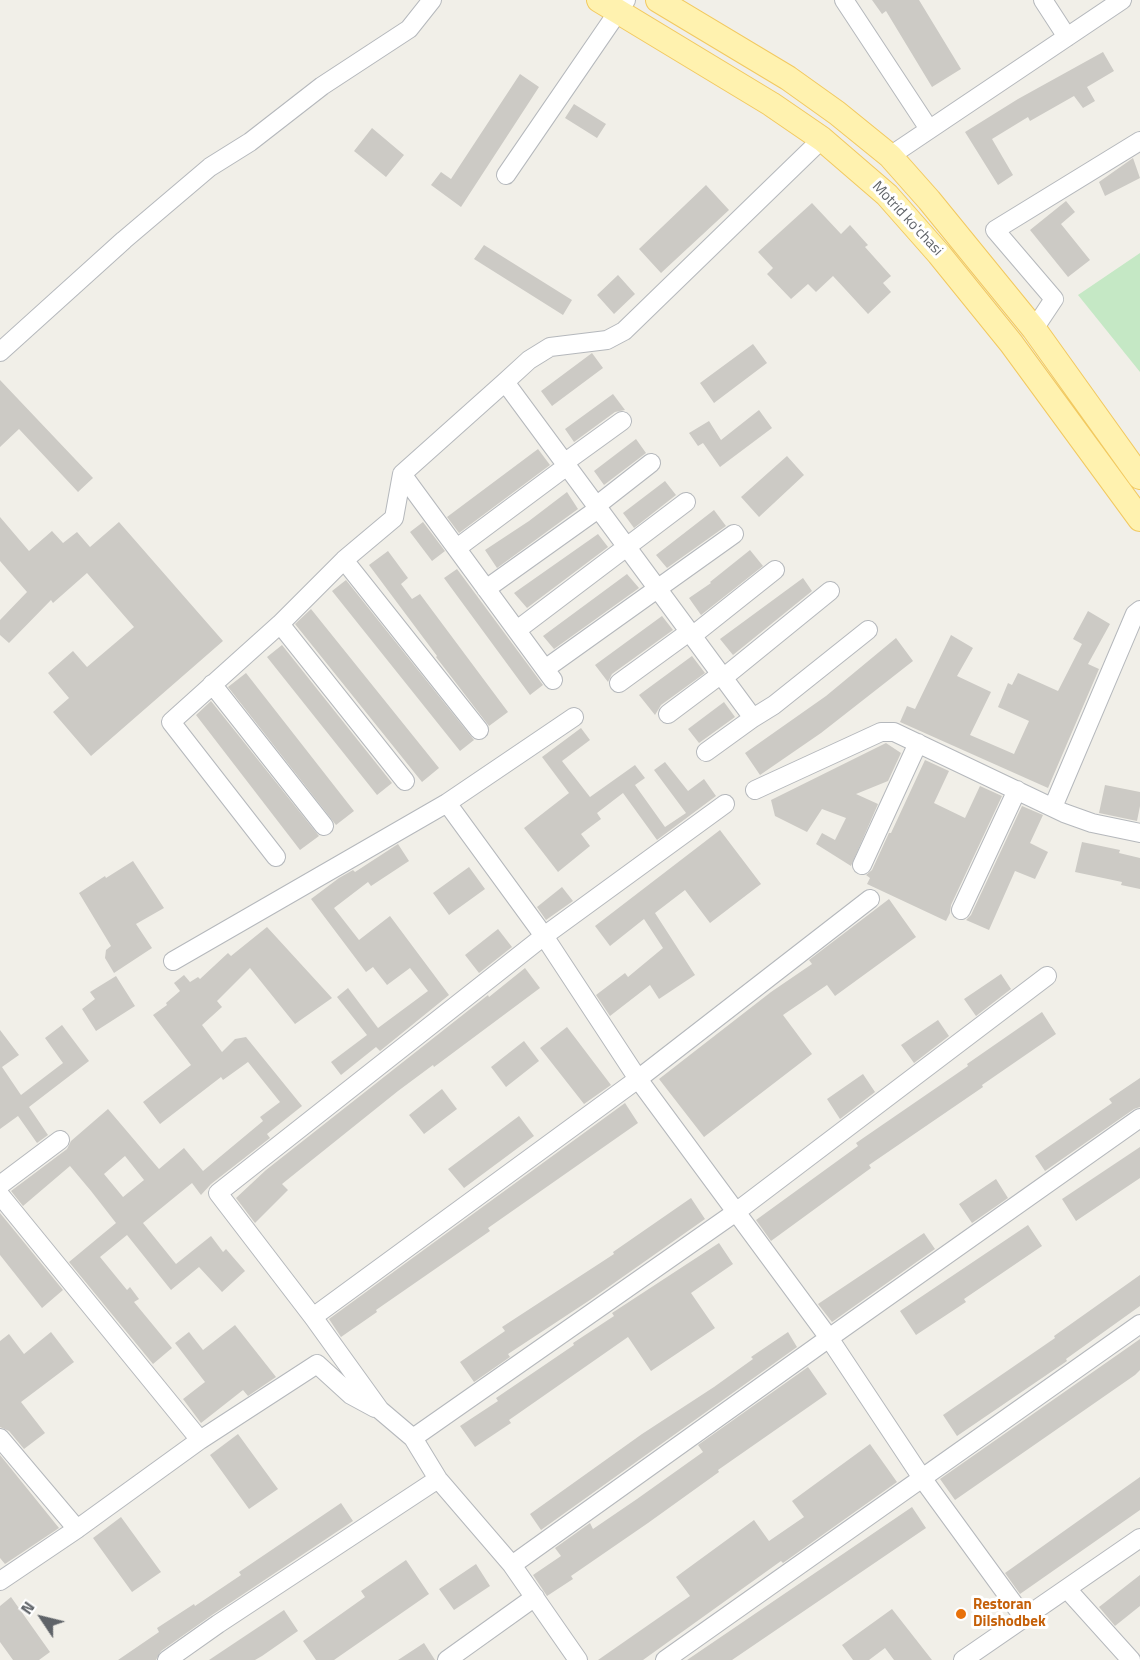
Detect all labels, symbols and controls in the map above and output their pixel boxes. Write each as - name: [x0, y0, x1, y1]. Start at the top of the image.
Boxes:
- street label: Motrid ko'chasi: [868, 178, 946, 260]
- north arrow: [12, 1588, 72, 1648]
- text: N: [14, 1596, 40, 1619]
- place label: Restoran Dilshodbek: [973, 1596, 1046, 1631]
- marker: Restoran Dilshodbek: [954, 1607, 968, 1621]

